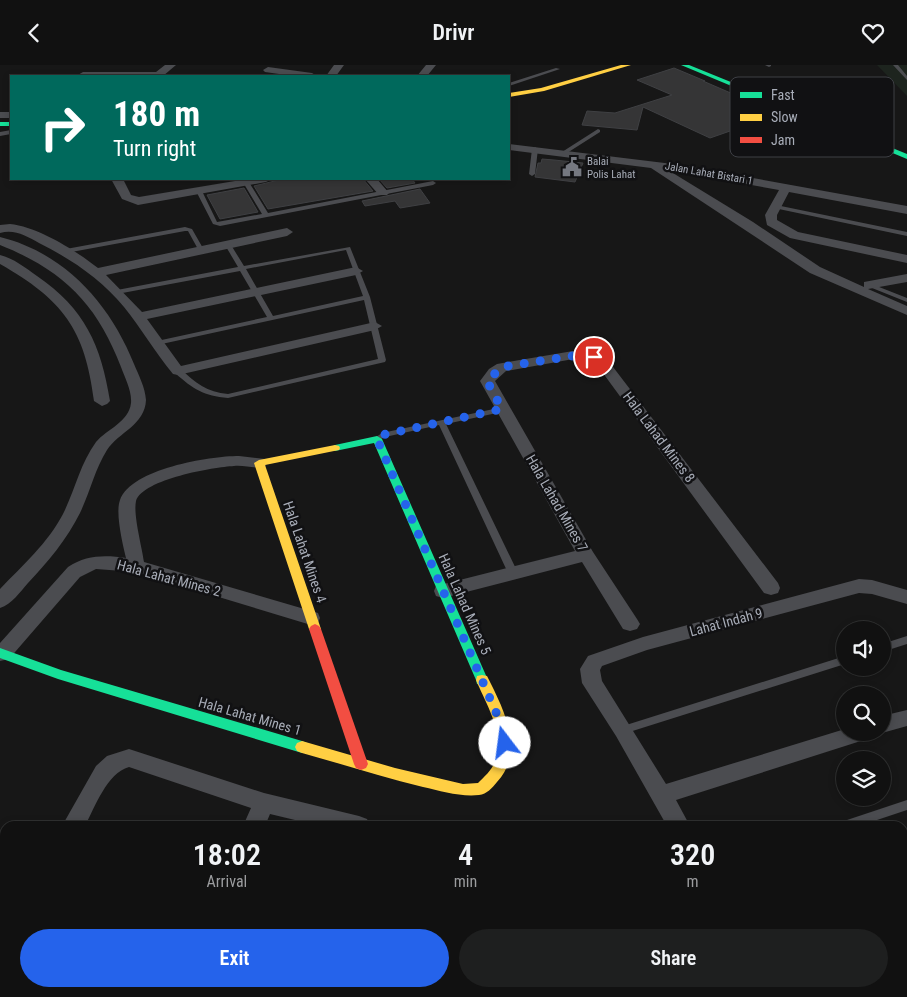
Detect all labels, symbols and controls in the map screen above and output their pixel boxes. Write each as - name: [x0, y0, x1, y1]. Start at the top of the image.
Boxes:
- icon: back: [20, 19, 48, 47]
- icon: heart: [859, 19, 887, 47]
- text: Drivr: [433, 20, 474, 45]
- legend: [730, 77, 894, 157]
- text: Fast: [771, 87, 795, 103]
- text: 180 m: [113, 94, 200, 135]
- icon: right: [30, 95, 95, 160]
- text: Slow: [771, 109, 798, 125]
- text: Jam: [771, 132, 795, 148]
- text: Turn right: [113, 136, 196, 161]
- place label: Balai Polis Lahat: [587, 155, 635, 181]
- public building icon: Balai Polis Lahat: [561, 156, 583, 178]
- street label: Jalan Lahat Bistari 1: [664, 159, 754, 188]
- pin: [573, 336, 615, 378]
- icon: arrive: [580, 343, 608, 371]
- street label: Hala Lahad Mines 8: [620, 389, 698, 485]
- street label: Hala Lahad Mines 7: [523, 452, 591, 554]
- street label: Hala Lahat Mines 4: [280, 499, 330, 605]
- street label: Hala Lahad Mines 5: [435, 551, 495, 657]
- street label: Hala Lahat Mines 2: [116, 557, 223, 600]
- street label: Lahat Indah 9: [688, 605, 764, 639]
- map controls: [836, 621, 891, 806]
- button: sound: [836, 621, 891, 676]
- button: search: [836, 686, 891, 741]
- street label: Hala Lahat Mines 1: [197, 694, 303, 738]
- position arrow: [478, 716, 530, 768]
- button: layers: [836, 751, 891, 806]
- text: 18:02: [193, 837, 261, 872]
- text: 4: [458, 837, 473, 872]
- text: 320: [670, 837, 715, 872]
- text: Arrival: [207, 872, 247, 891]
- text: min: [454, 872, 477, 891]
- text: m: [687, 872, 699, 891]
- button: Exit: [20, 929, 449, 987]
- button: Share: [459, 929, 888, 987]

